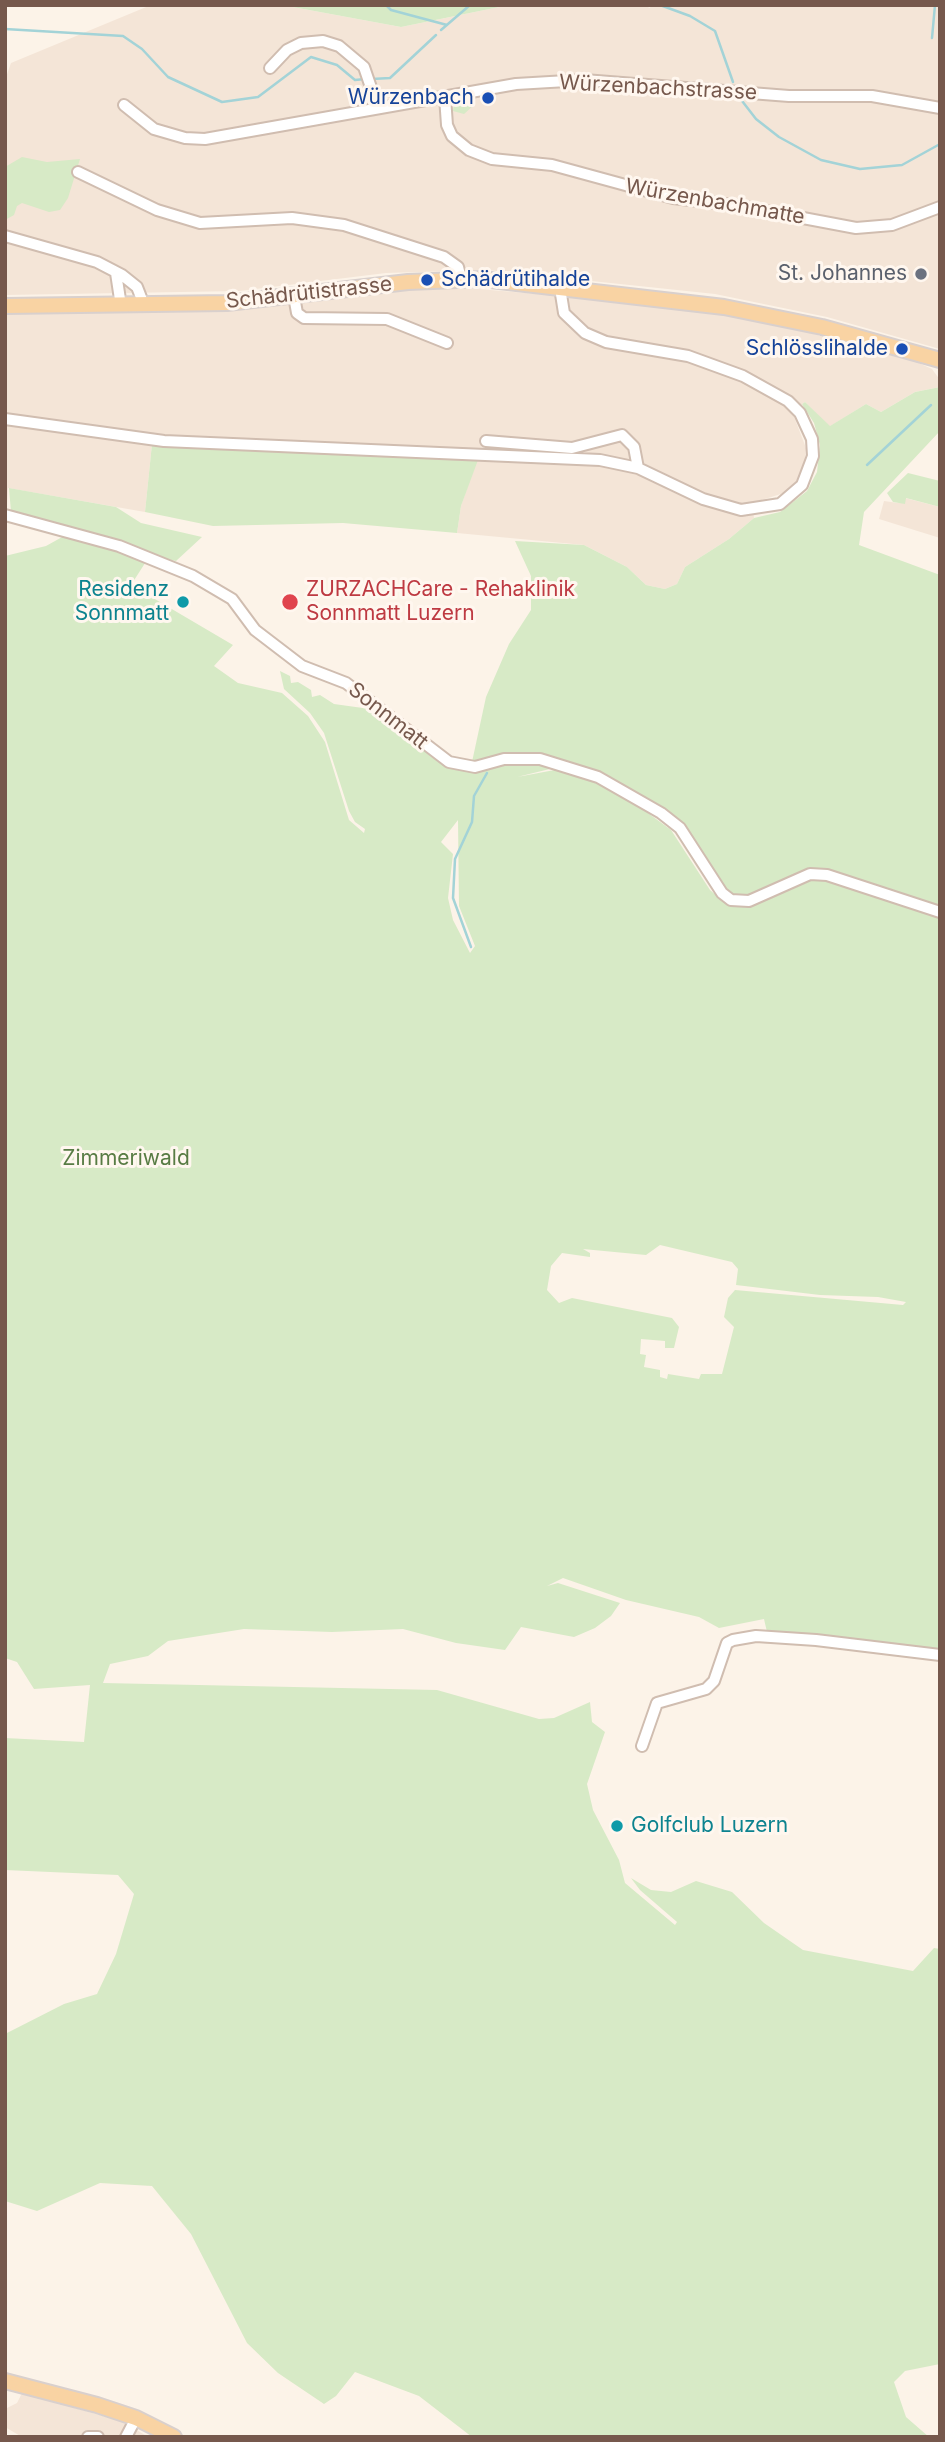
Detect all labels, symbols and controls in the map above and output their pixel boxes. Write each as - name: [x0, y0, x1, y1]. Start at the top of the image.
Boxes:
- street label: Würzenbachstrasse: [558, 70, 758, 106]
- place label: Würzenbach: [348, 85, 474, 111]
- marker: Würzenbach: [480, 90, 496, 106]
- street label: Würzenbachmatte: [623, 174, 807, 230]
- place label: St. Johannes: [778, 261, 907, 287]
- marker: St. Johannes: [913, 266, 929, 282]
- place label: Schädrütihalde: [441, 267, 590, 293]
- street label: Schädrütistrasse: [225, 272, 393, 314]
- marker: Schädrütihalde: [419, 272, 435, 288]
- place label: Schlösslihalde: [746, 336, 888, 362]
- marker: Schlösslihalde: [894, 341, 910, 357]
- place label: Residenz Sonnmatt: [75, 577, 169, 627]
- place label: ZURZACHCare - Rehaklinik Sonnmatt Luzern: [306, 577, 575, 627]
- marker: ZURZACHCare - Rehaklinik Sonnmatt Luzern: [280, 592, 300, 612]
- marker: Residenz Sonnmatt: [175, 594, 191, 610]
- street label: Sonnmatt: [343, 677, 433, 755]
- park label: Zimmeriwald: [62, 1146, 190, 1172]
- place label: Golfclub Luzern: [631, 1813, 788, 1839]
- marker: Golfclub Luzern: [609, 1818, 625, 1834]

